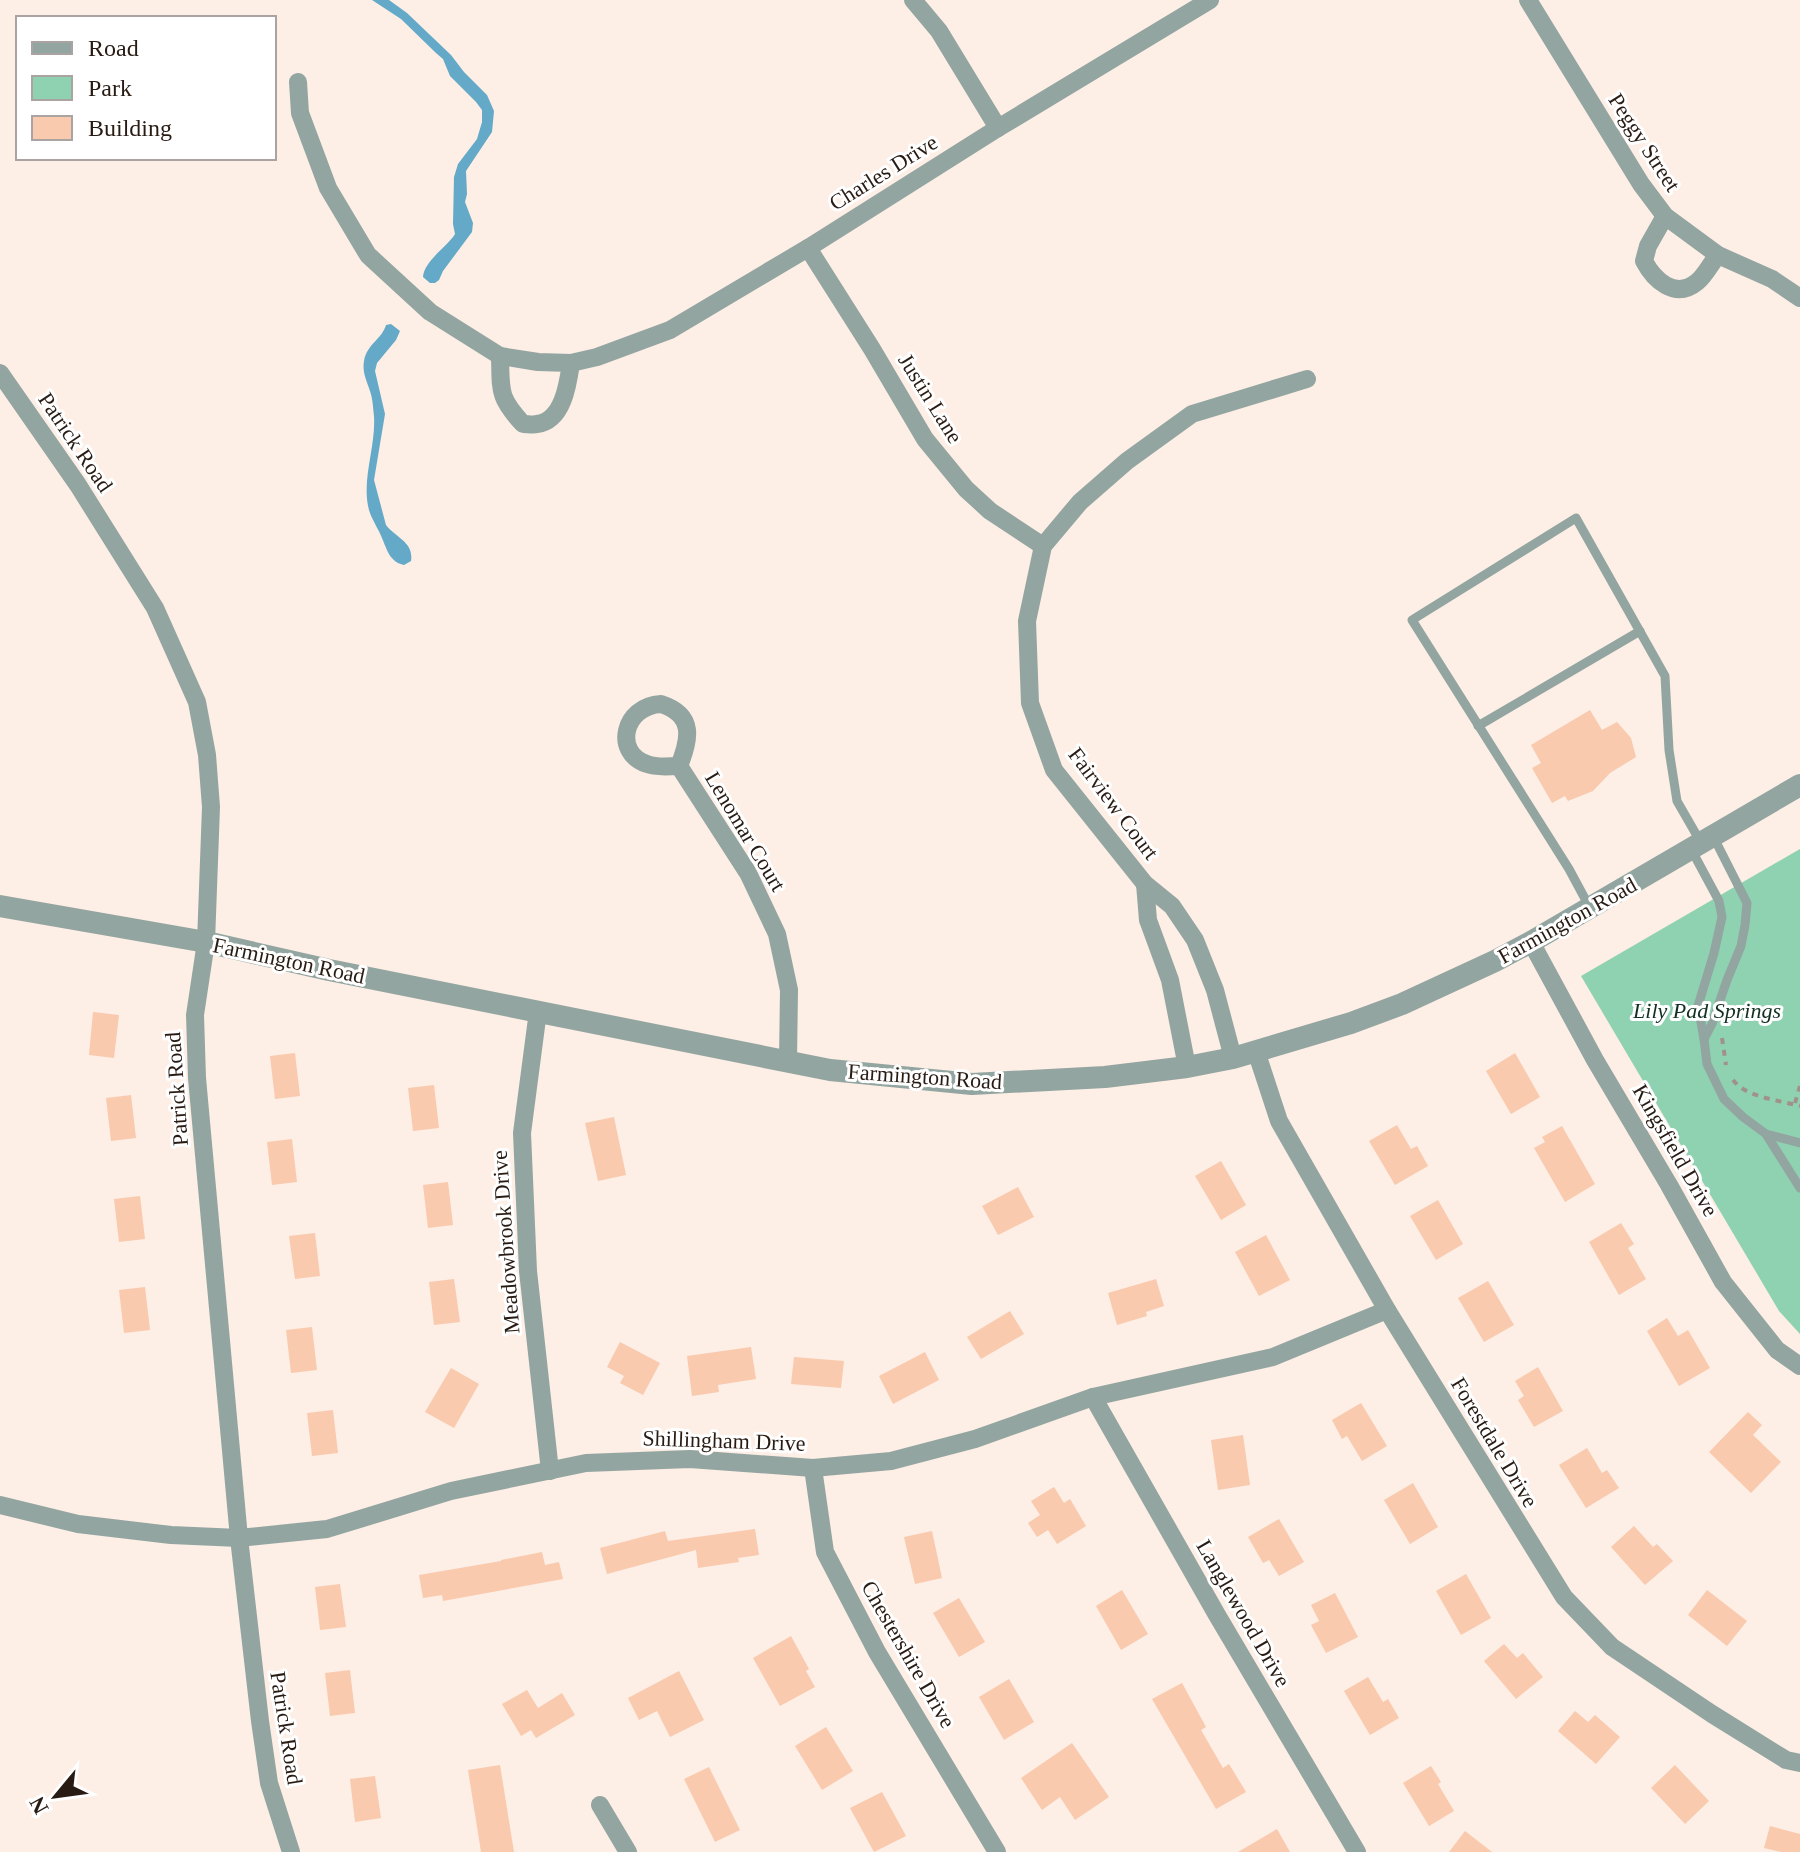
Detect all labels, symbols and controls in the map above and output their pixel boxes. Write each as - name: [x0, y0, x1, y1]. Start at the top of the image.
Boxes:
- legend: [16, 16, 276, 160]
- text: Road: [88, 35, 139, 61]
- text: Park: [88, 75, 132, 101]
- street label: Peggy Street: [1604, 89, 1686, 196]
- text: Building: [88, 115, 172, 141]
- street label: Charles Drive: [825, 129, 942, 216]
- street label: Justin Lane: [893, 349, 968, 448]
- street label: Patrick Road: [33, 388, 118, 497]
- street label: Fairview Court: [1063, 742, 1164, 864]
- street label: Lenomar Court: [700, 767, 791, 896]
- street label: Farmington Road: [1494, 872, 1641, 969]
- street label: Farmington Road: [211, 932, 367, 989]
- park label: Lily Pad Springs: [1632, 998, 1781, 1023]
- street label: Patrick Road: [160, 1031, 193, 1147]
- street label: Farmington Road: [847, 1059, 1003, 1094]
- street label: Kingsfield Drive: [1628, 1080, 1724, 1221]
- street label: Meadowbrook Drive: [487, 1149, 524, 1335]
- street label: Forestdale Drive: [1446, 1373, 1543, 1512]
- street label: Shillingham Drive: [642, 1425, 806, 1456]
- street label: Langlewood Drive: [1191, 1535, 1296, 1691]
- street label: Chestershire Drive: [856, 1576, 961, 1732]
- street label: Patrick Road: [265, 1670, 308, 1786]
- north arrow: [16, 1756, 96, 1836]
- text: N: [24, 1792, 54, 1818]

